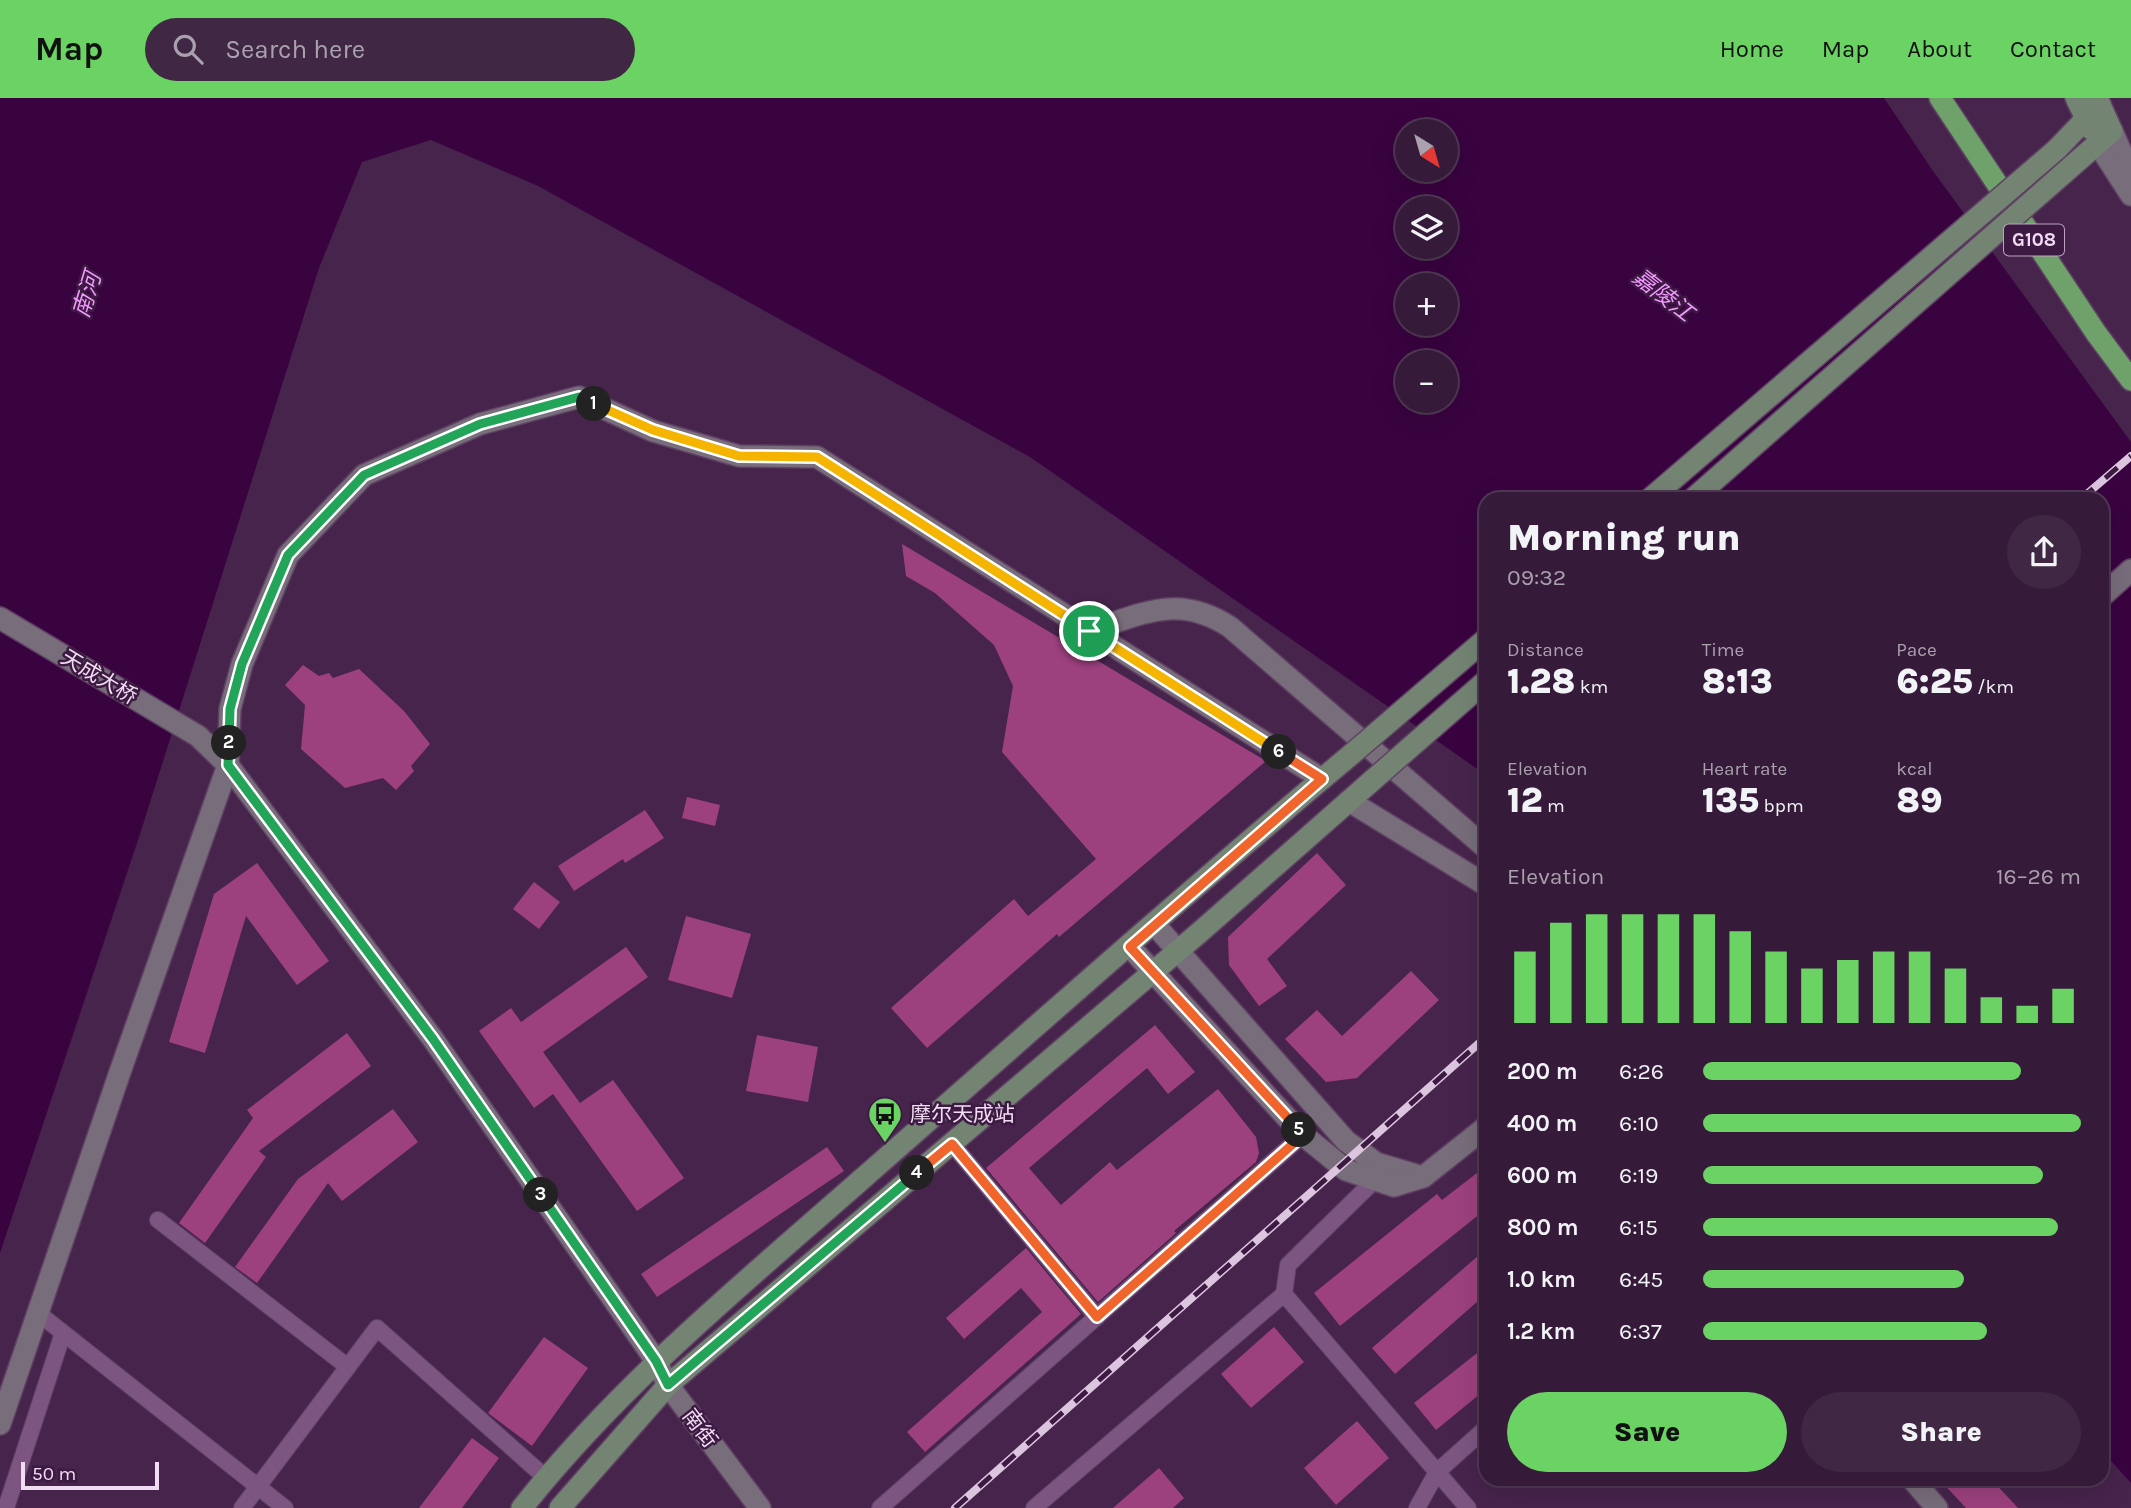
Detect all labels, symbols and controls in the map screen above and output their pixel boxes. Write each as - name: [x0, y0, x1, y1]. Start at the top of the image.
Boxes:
- search box: [145, 18, 635, 81]
- text: Map: [35, 30, 103, 68]
- icon: search: [169, 30, 207, 68]
- text: Search here: [225, 34, 365, 65]
- text: Home: [1720, 35, 1784, 63]
- text: Map: [1822, 35, 1869, 63]
- text: About: [1907, 35, 1972, 63]
- text: Contact: [2010, 35, 2096, 63]
- north arrow: [1395, 119, 1458, 182]
- map controls: [1395, 119, 1458, 413]
- button: layers: [1395, 196, 1458, 259]
- road number: G108: [2004, 224, 2064, 256]
- water label: 嘉陵江: [1628, 263, 1701, 329]
- water label: 南河: [67, 265, 108, 321]
- button: +: [1395, 273, 1458, 336]
- button: −: [1395, 350, 1458, 413]
- pin: 1: [576, 386, 612, 422]
- text: 1: [590, 392, 597, 414]
- text: Morning run: [1507, 515, 1741, 560]
- button: share: [2007, 515, 2081, 589]
- text: 09:32: [1507, 564, 1566, 591]
- pin: [1059, 601, 1119, 661]
- icon: arrive: [1070, 612, 1108, 650]
- text: Distance: [1507, 639, 1584, 661]
- text: Time: [1702, 639, 1744, 661]
- text: Pace: [1896, 639, 1937, 661]
- street label: 天成大桥: [57, 645, 141, 709]
- text: 1.28: [1507, 661, 1575, 702]
- text: 8:13: [1702, 661, 1773, 702]
- text: 6:25: [1896, 661, 1973, 702]
- text: km: [1575, 676, 1608, 698]
- text: /km: [1973, 676, 2014, 698]
- pin: 2: [212, 726, 246, 760]
- text: 2: [223, 731, 234, 753]
- pin: 6: [1262, 734, 1296, 770]
- text: 6: [1273, 740, 1284, 762]
- text: Elevation: [1507, 758, 1587, 780]
- text: Heart rate: [1702, 758, 1787, 780]
- text: kcal: [1896, 758, 1933, 780]
- text: 12: [1507, 780, 1543, 821]
- text: 135: [1702, 780, 1759, 821]
- text: 89: [1896, 780, 1943, 821]
- text: m: [1543, 795, 1565, 817]
- text: bpm: [1759, 795, 1804, 817]
- text: Elevation: [1507, 863, 1604, 890]
- text: 16–26 m: [1996, 863, 2081, 890]
- text: 200 m: [1507, 1058, 1578, 1085]
- text: 6:26: [1619, 1058, 1664, 1085]
- bus stop icon: 摩尔天成站: [866, 1095, 904, 1144]
- place label: 摩尔天成站: [910, 1102, 1015, 1126]
- text: 400 m: [1507, 1110, 1577, 1137]
- text: 6:10: [1619, 1110, 1659, 1137]
- pin: 5: [1282, 1112, 1316, 1148]
- text: 5: [1293, 1118, 1304, 1140]
- pin: 4: [900, 1156, 934, 1190]
- text: 4: [911, 1161, 922, 1183]
- text: 600 m: [1507, 1162, 1578, 1189]
- text: 6:19: [1619, 1162, 1658, 1189]
- pin: 3: [524, 1178, 558, 1212]
- text: 3: [535, 1183, 546, 1205]
- text: 800 m: [1507, 1214, 1579, 1241]
- text: 6:15: [1619, 1214, 1658, 1241]
- text: 1.0 km: [1507, 1266, 1576, 1293]
- text: 6:45: [1619, 1266, 1663, 1293]
- text: 1.2 km: [1507, 1318, 1575, 1345]
- text: 6:37: [1619, 1318, 1662, 1345]
- button: Save: [1507, 1392, 1787, 1472]
- button: Share: [1801, 1392, 2081, 1472]
- street label: 南街: [678, 1404, 722, 1452]
- scale bar: [21, 1459, 159, 1491]
- text: 50 m: [32, 1463, 76, 1485]

